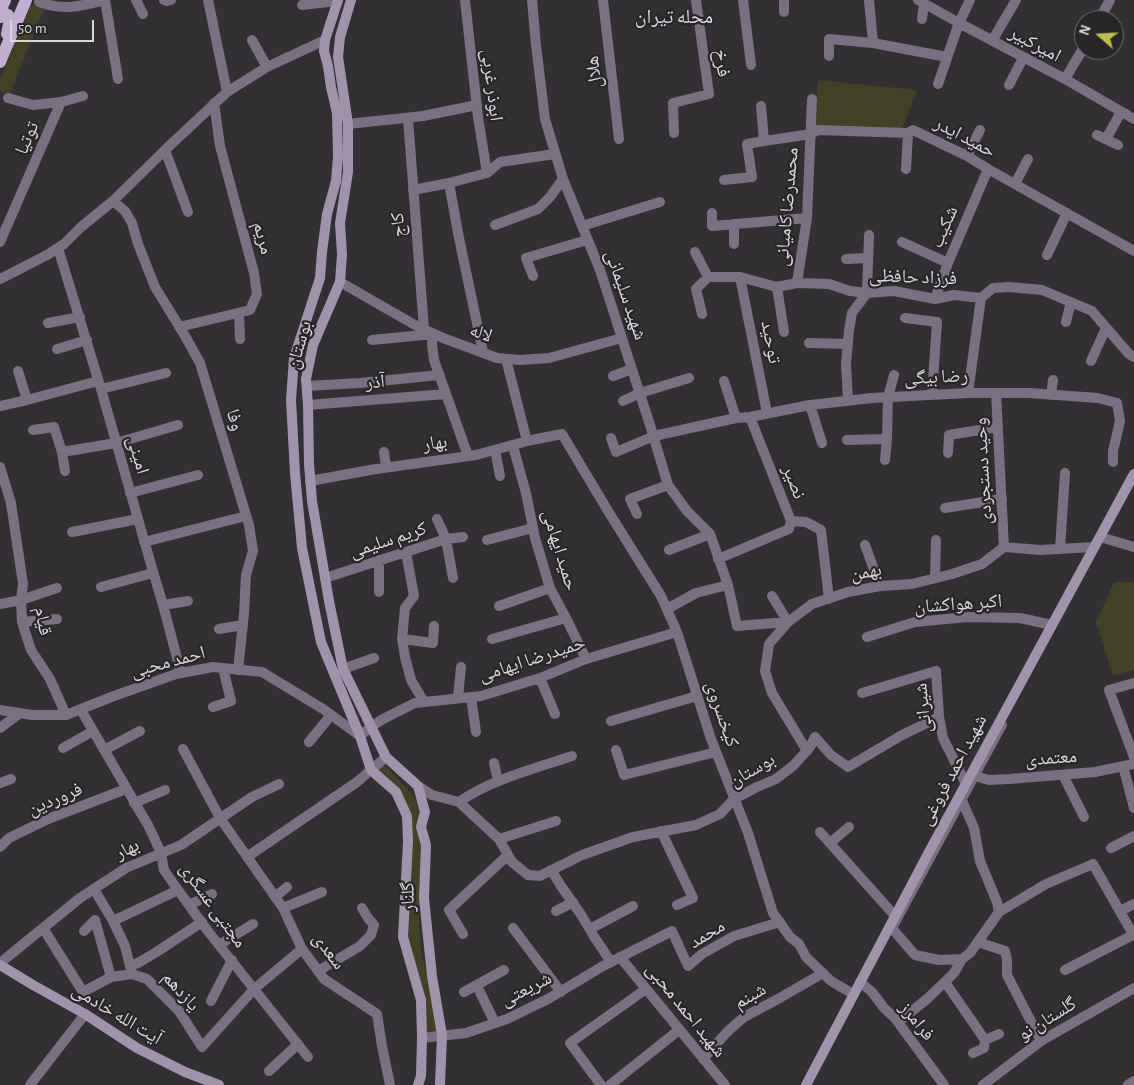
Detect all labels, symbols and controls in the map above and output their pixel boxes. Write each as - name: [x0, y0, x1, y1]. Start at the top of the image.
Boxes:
- district label: محله تیران: [635, 5, 713, 29]
- scale bar: [12, 10, 96, 42]
- north arrow: [1074, 10, 1124, 60]
- text: 50 m: [18, 21, 47, 36]
- street label: امیرکبیر: [1005, 21, 1065, 67]
- text: N: [1078, 24, 1094, 37]
- street label: ابوذر غربی: [476, 48, 508, 122]
- street label: فرخ: [709, 48, 735, 78]
- street label: هلال: [581, 54, 607, 90]
- street label: حمید ایدر: [930, 111, 1000, 163]
- street label: توتیا: [10, 118, 44, 158]
- street label: محمدرضا کامیانی: [770, 146, 804, 268]
- street label: شکیب: [925, 202, 963, 252]
- street label: کاج: [386, 212, 410, 238]
- street label: مریم: [248, 219, 278, 257]
- street label: شهید سلیمانی: [600, 247, 652, 343]
- street label: فرزاد حافظی: [868, 264, 958, 290]
- street label: بوستان: [281, 318, 317, 372]
- street label: لاله: [467, 318, 495, 348]
- street label: توحید: [756, 319, 786, 365]
- street label: رضا بیگی: [903, 364, 969, 390]
- street label: آذر: [364, 370, 386, 394]
- street label: وفا: [221, 406, 249, 434]
- street label: وحید دستجردی: [969, 417, 997, 525]
- street label: بهار: [421, 430, 449, 456]
- street label: امینی: [122, 433, 154, 477]
- street label: نصیر: [777, 462, 811, 502]
- street label: حمید ایهامی: [537, 507, 583, 593]
- street label: کریم سلیمی: [346, 517, 430, 563]
- street label: بهمن: [849, 558, 883, 586]
- street label: اکبر هواکشان: [913, 590, 1003, 618]
- street label: قیام: [29, 605, 57, 637]
- street label: حمیدرضا ایهامی: [476, 631, 588, 687]
- street label: احمد محبی: [128, 641, 208, 683]
- street label: کیخسروی: [700, 678, 744, 750]
- street label: شیرانی: [909, 682, 937, 734]
- street label: شهید احمد فروغی: [914, 711, 992, 829]
- street label: معتمدی: [1024, 745, 1078, 771]
- street label: بوستان: [725, 748, 779, 792]
- street label: فروردین: [24, 777, 86, 821]
- street label: بهار: [111, 833, 143, 865]
- street label: مجتبی عسگری: [174, 858, 252, 952]
- street label: گلنار: [396, 882, 420, 912]
- street label: محمد: [685, 914, 729, 954]
- street label: سعدی: [308, 928, 350, 974]
- street label: شهید احمد محبی: [641, 958, 731, 1062]
- street label: یازدهم: [157, 966, 205, 1016]
- street label: شریعتی: [497, 966, 555, 1012]
- street label: آیت الله خادمی: [68, 978, 166, 1050]
- street label: شبنم: [730, 978, 770, 1014]
- street label: گلستان نو: [1013, 992, 1081, 1046]
- street label: فرامرز: [894, 997, 940, 1045]

